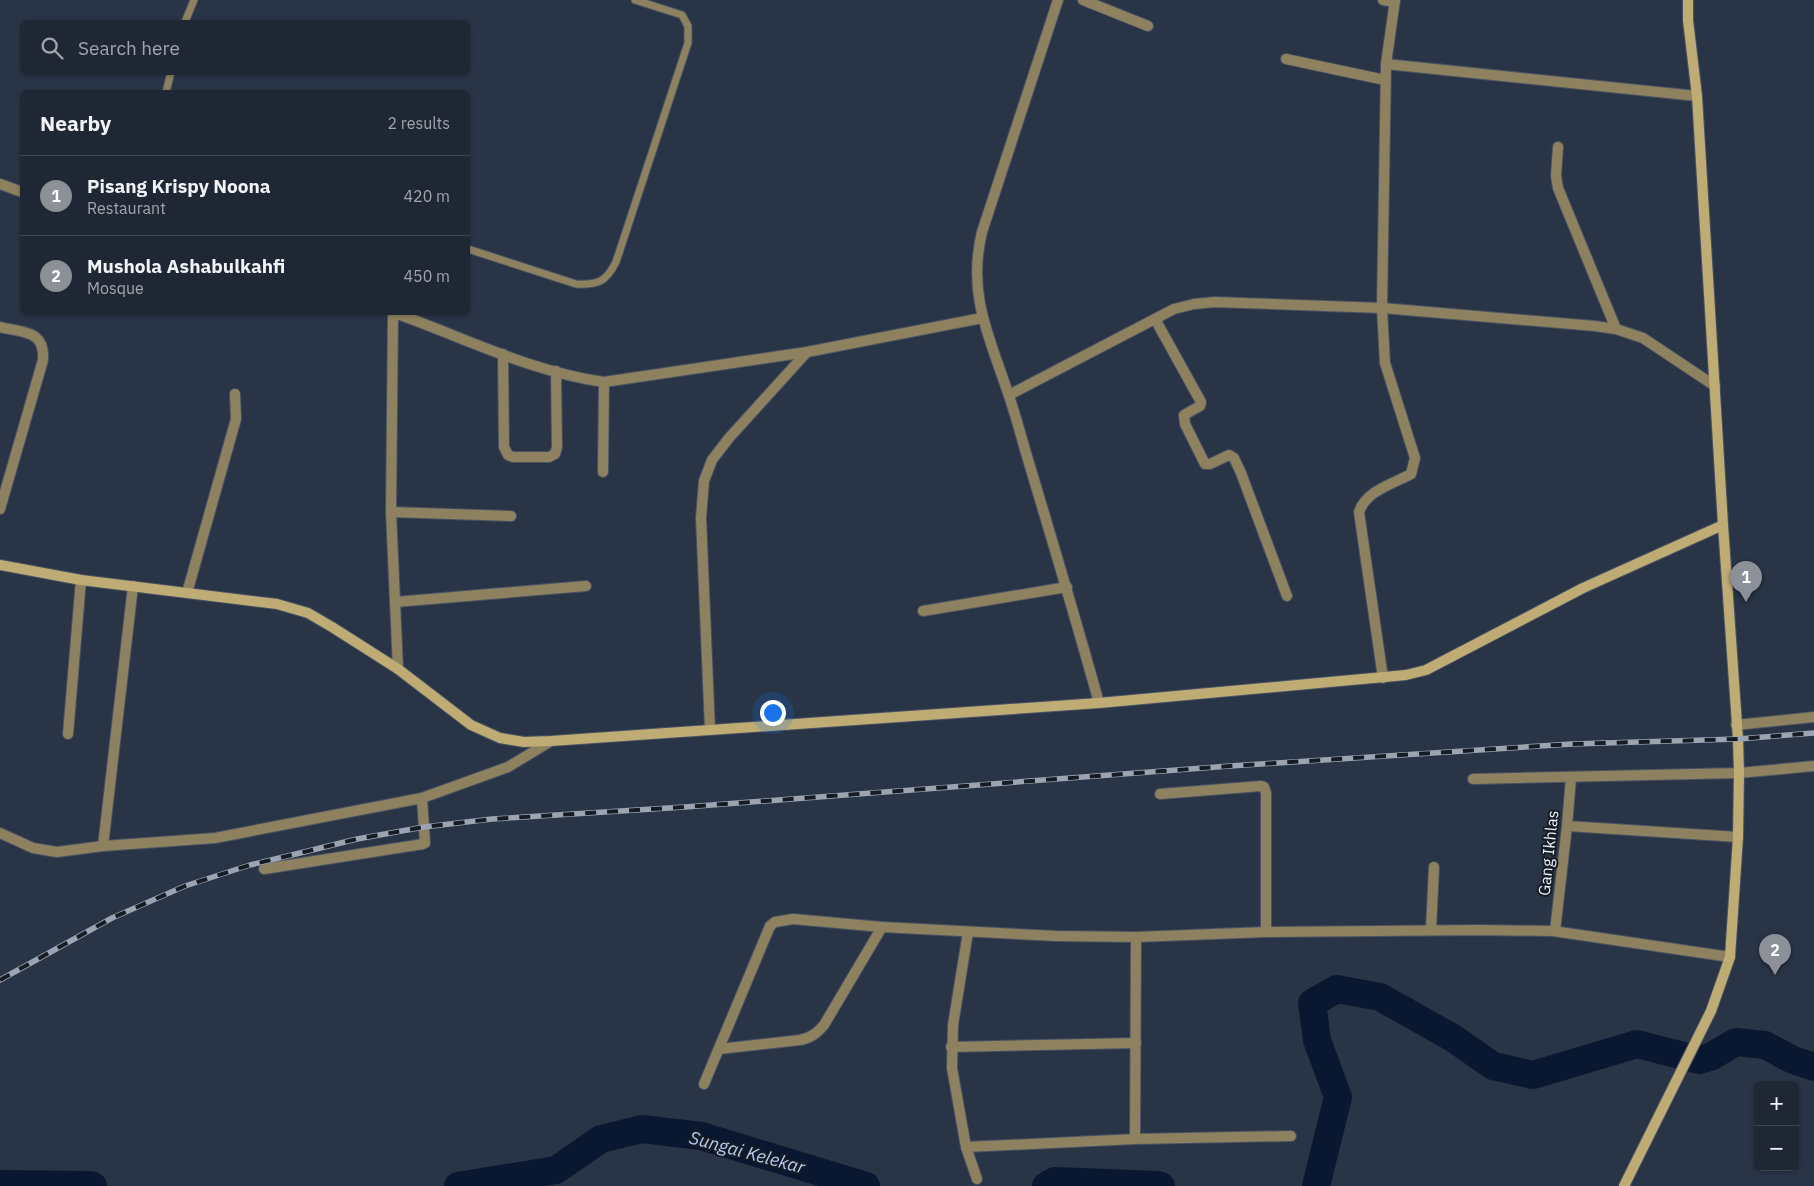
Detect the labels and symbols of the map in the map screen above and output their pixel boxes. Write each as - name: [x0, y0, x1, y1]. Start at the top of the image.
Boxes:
- pin: 1: [1730, 561, 1762, 602]
- your location: [760, 700, 786, 726]
- street label: Gang Ikhlas: [1534, 809, 1562, 897]
- pin: 2: [1759, 934, 1791, 975]
- water label: Sungai Kelekar: [687, 1126, 808, 1179]

